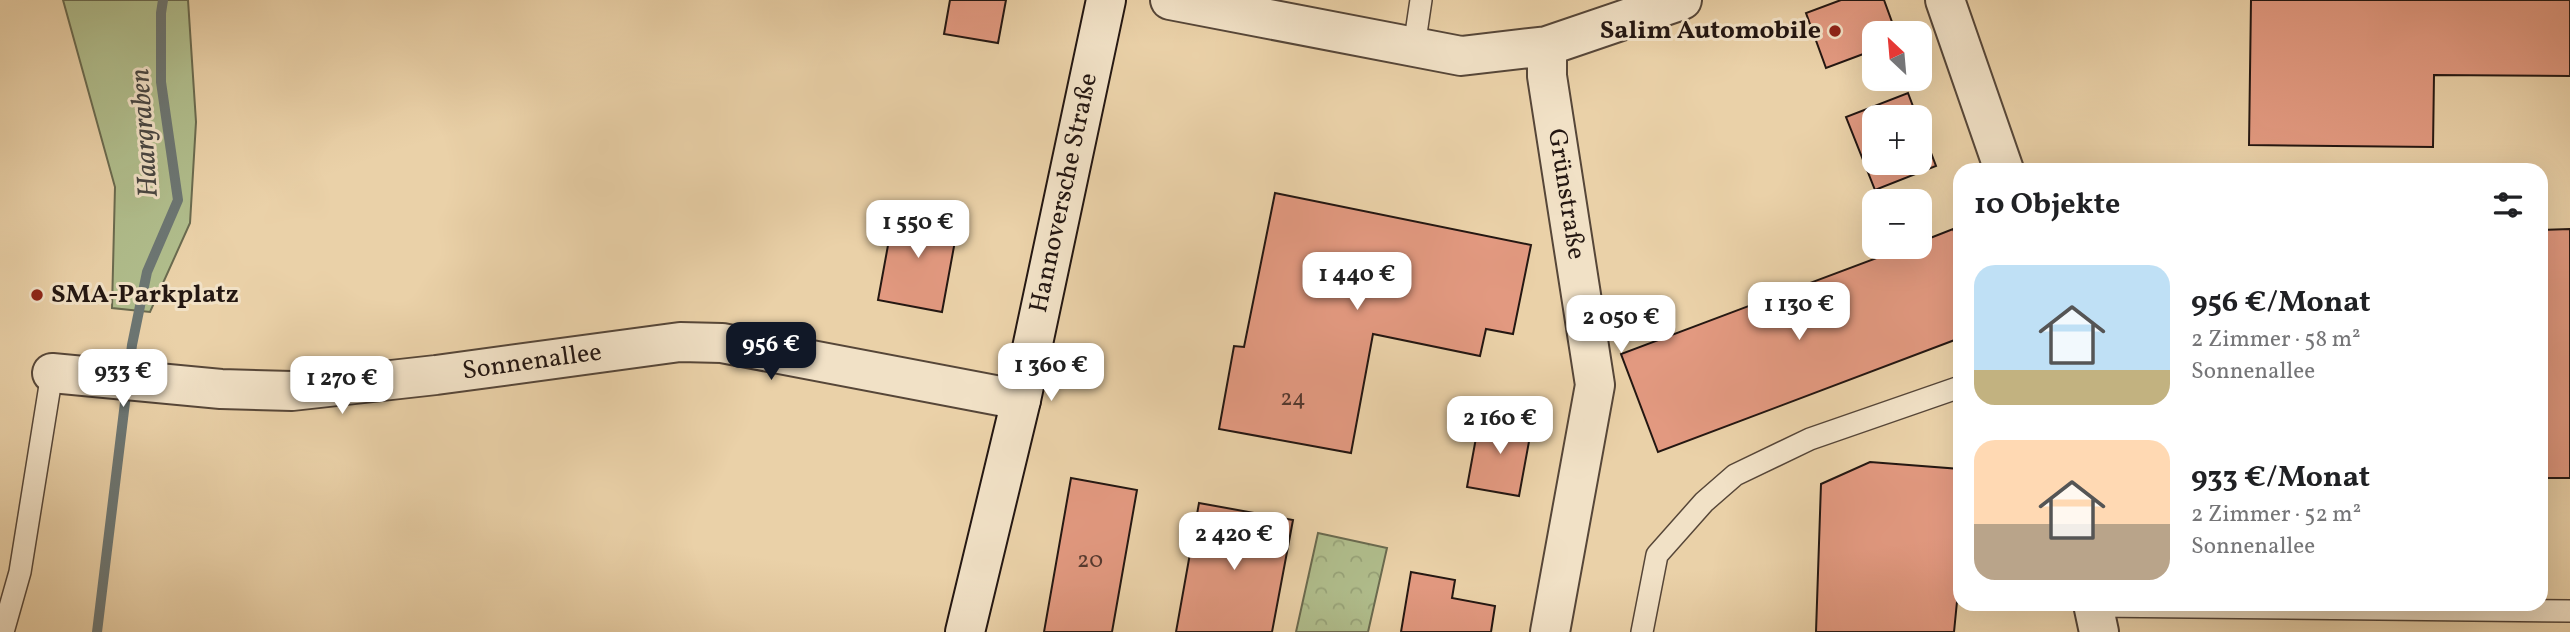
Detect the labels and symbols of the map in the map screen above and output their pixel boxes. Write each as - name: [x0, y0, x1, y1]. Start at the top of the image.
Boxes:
- place label: Salim Automobile: [1600, 13, 1821, 49]
- north arrow: [1862, 21, 1932, 91]
- marker: Salim Automobile: [1827, 23, 1843, 39]
- water label: Haargraben: [121, 67, 169, 199]
- street label: Hannoversche Straße: [1021, 70, 1107, 316]
- street label: Grünstraße: [1538, 126, 1594, 262]
- pin: 1 550 €: [853, 201, 983, 260]
- pin: 1 440 €: [1292, 252, 1422, 312]
- place label: SMA-Parkplatz: [51, 277, 239, 313]
- pin: 1 130 €: [1734, 282, 1864, 342]
- marker: SMA-Parkplatz: [29, 287, 45, 303]
- pin: 2 050 €: [1556, 296, 1686, 355]
- pin: 956 €: [722, 322, 820, 382]
- street label: Sonnenallee: [460, 334, 604, 390]
- pin: 1 360 €: [986, 344, 1116, 403]
- pin: 933 €: [74, 350, 172, 409]
- pin: 1 270 €: [277, 356, 407, 416]
- house number: 24: [1280, 383, 1306, 415]
- pin: 2 160 €: [1435, 396, 1565, 456]
- pin: 2 420 €: [1169, 512, 1299, 572]
- house number: 20: [1077, 545, 1103, 577]

